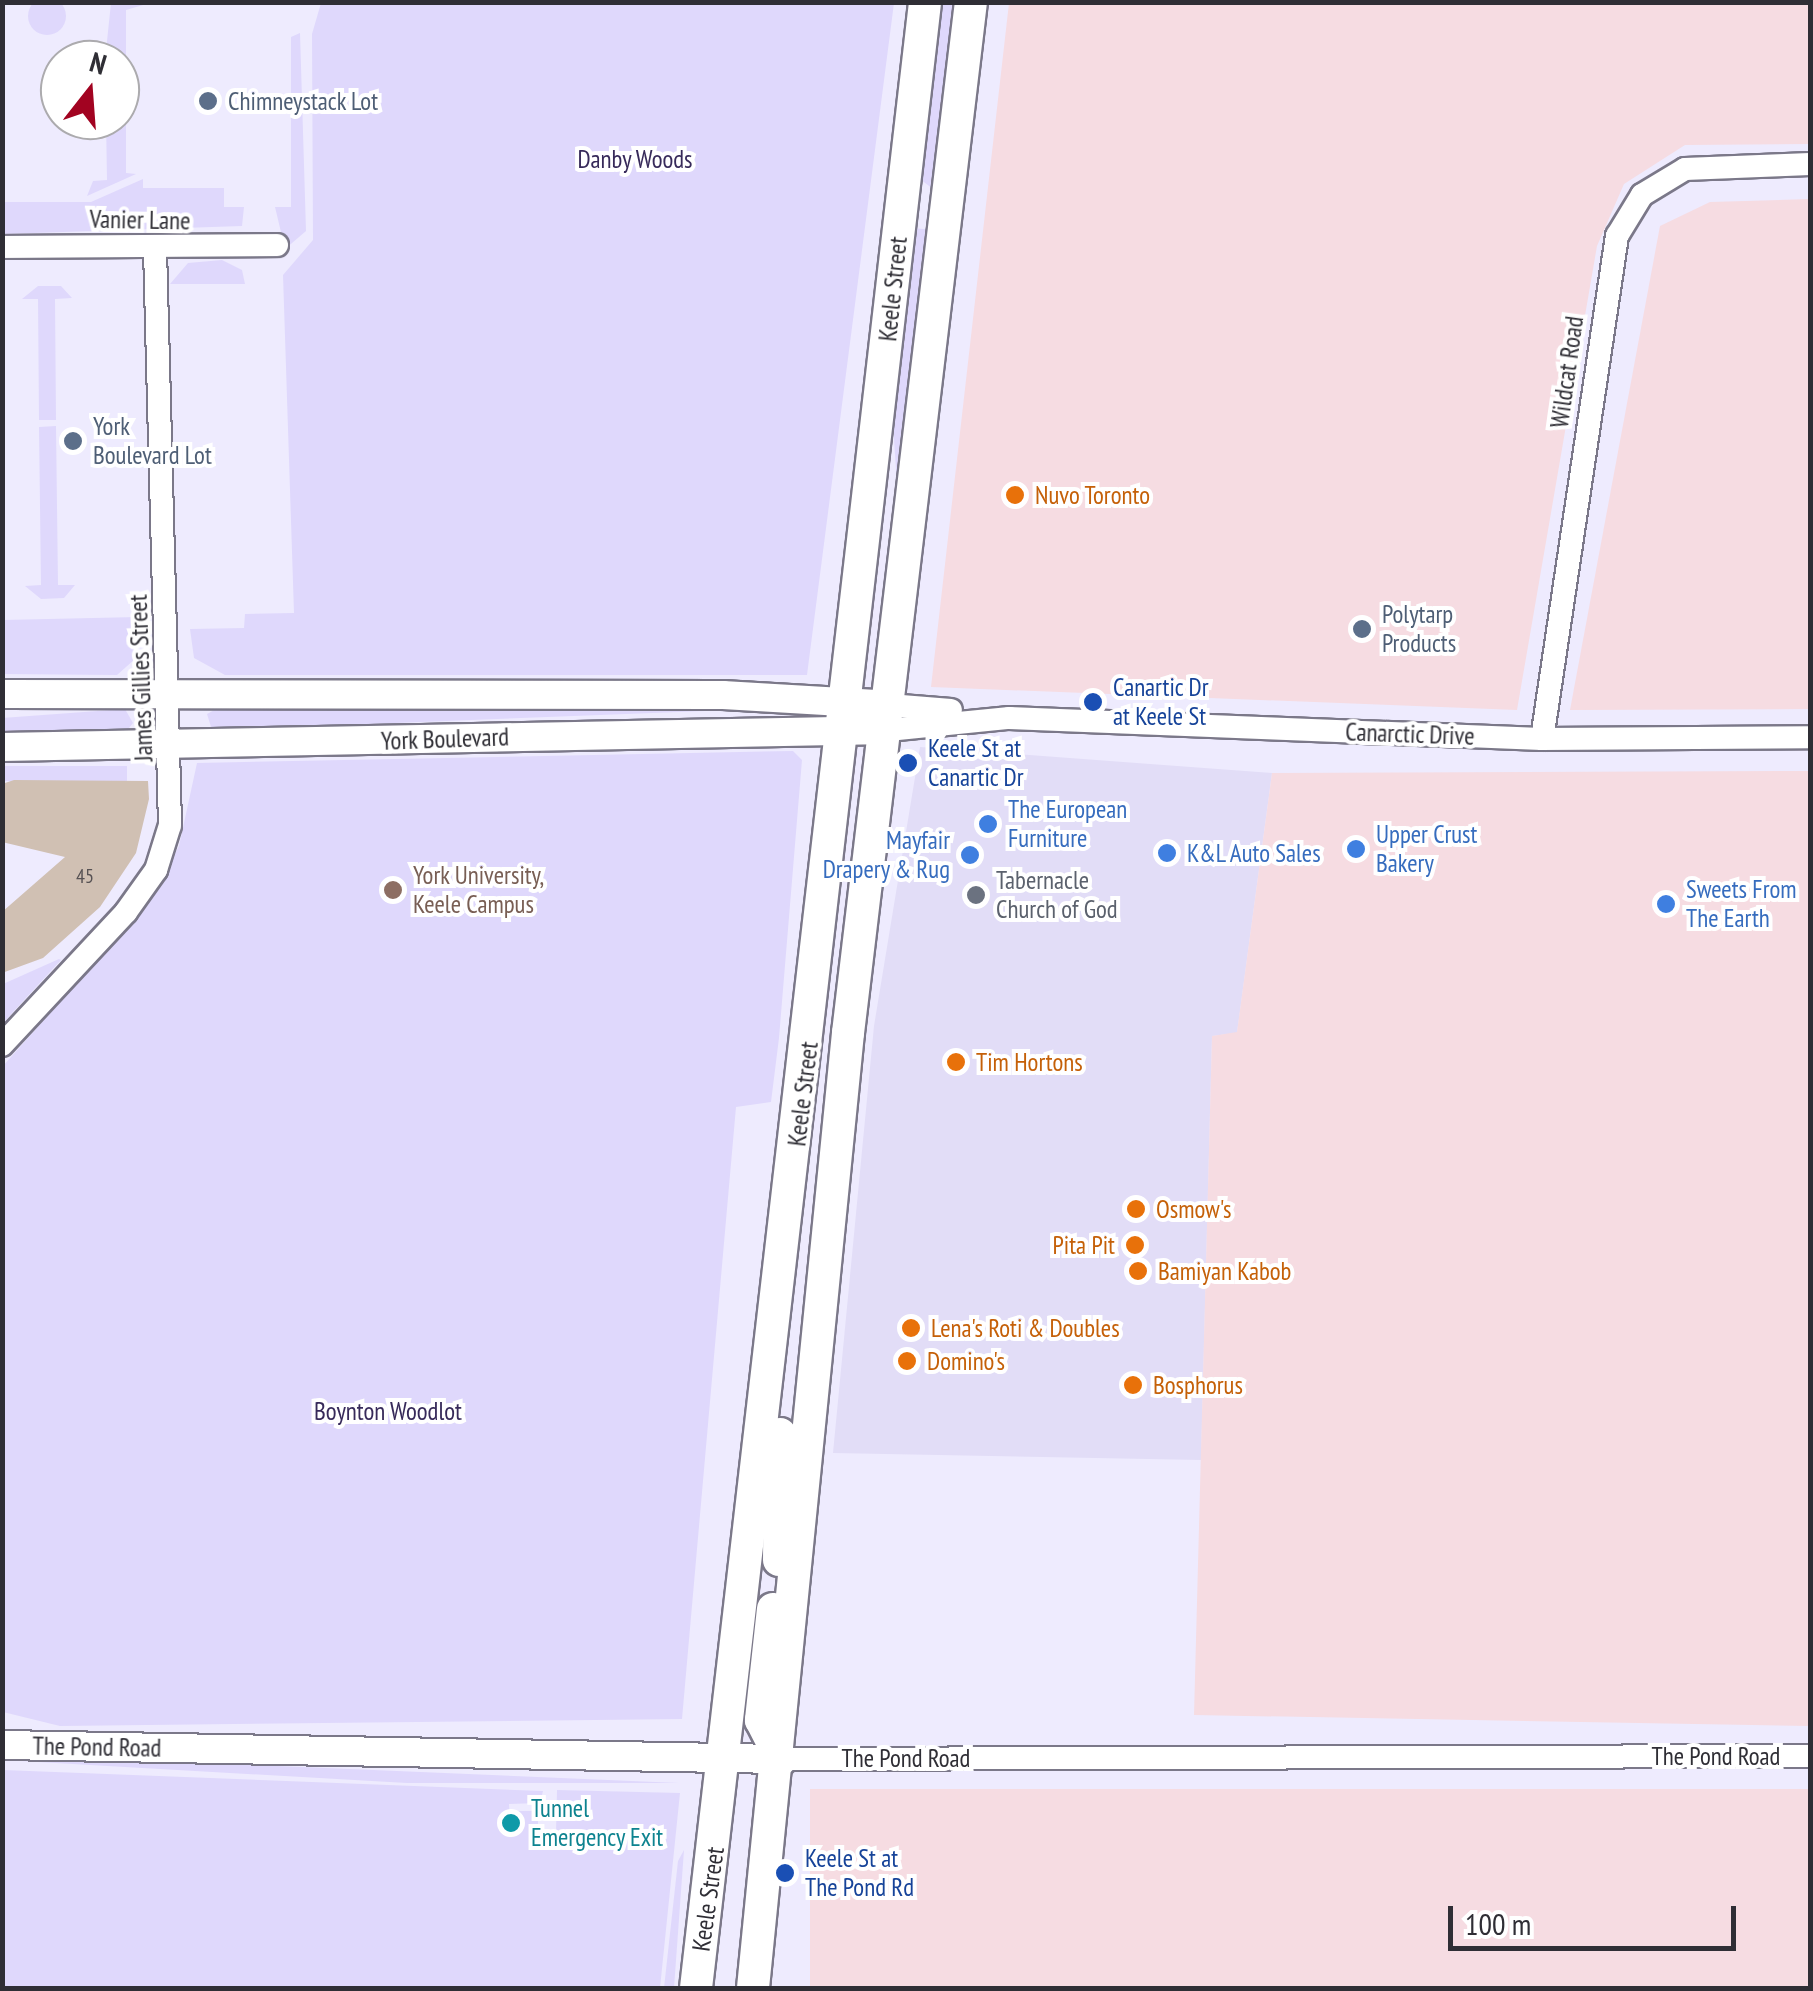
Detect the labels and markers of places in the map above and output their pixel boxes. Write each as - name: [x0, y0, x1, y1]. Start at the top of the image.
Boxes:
- place label: Chimneystack Lot: [228, 86, 379, 116]
- marker: Chimneystack Lot: [197, 90, 219, 112]
- place label: York Boulevard Lot: [93, 412, 212, 471]
- marker: York Boulevard Lot: [62, 430, 84, 452]
- place label: Nuvo Toronto: [1035, 480, 1151, 510]
- marker: Nuvo Toronto: [1004, 484, 1026, 506]
- place label: Polytarp Products: [1382, 600, 1456, 659]
- marker: Polytarp Products: [1351, 618, 1373, 640]
- place label: Canartic Dr at Keele St: [1113, 673, 1209, 732]
- marker: Canartic Dr at Keele St: [1082, 691, 1104, 713]
- place label: Keele St at Canartic Dr: [928, 734, 1024, 793]
- marker: Keele St at Canartic Dr: [897, 752, 919, 774]
- place label: The European Furniture: [1008, 795, 1127, 854]
- marker: The European Furniture: [977, 813, 999, 835]
- place label: Upper Crust Bakery: [1376, 820, 1477, 879]
- place label: Mayfair Drapery & Rug: [822, 826, 950, 885]
- place label: K&L Auto Sales: [1187, 838, 1322, 868]
- marker: Upper Crust Bakery: [1345, 838, 1367, 860]
- marker: K&L Auto Sales: [1156, 842, 1178, 864]
- marker: Mayfair Drapery & Rug: [959, 844, 981, 866]
- place label: York University, Keele Campus: [413, 861, 545, 920]
- place label: Tabernacle Church of God: [996, 866, 1118, 925]
- place label: Sweets From The Earth: [1686, 875, 1797, 934]
- marker: York University, Keele Campus: [382, 879, 404, 901]
- marker: Tabernacle Church of God: [965, 884, 987, 906]
- marker: Sweets From The Earth: [1655, 893, 1677, 915]
- place label: Tim Hortons: [976, 1047, 1083, 1077]
- marker: Tim Hortons: [945, 1051, 967, 1073]
- place label: Osmow's: [1156, 1194, 1231, 1224]
- marker: Osmow's: [1125, 1198, 1147, 1220]
- place label: Pita Pit: [1053, 1230, 1115, 1260]
- marker: Pita Pit: [1124, 1234, 1146, 1256]
- place label: Bamiyan Kabob: [1158, 1256, 1291, 1286]
- marker: Bamiyan Kabob: [1127, 1260, 1149, 1282]
- place label: Lena's Roti & Doubles: [931, 1313, 1120, 1343]
- marker: Lena's Roti & Doubles: [900, 1317, 922, 1339]
- place label: Domino's: [927, 1346, 1005, 1376]
- marker: Domino's: [896, 1350, 918, 1372]
- place label: Bosphorus: [1153, 1370, 1243, 1400]
- marker: Bosphorus: [1122, 1374, 1144, 1396]
- place label: Tunnel Emergency Exit: [531, 1794, 664, 1853]
- marker: Tunnel Emergency Exit: [500, 1812, 522, 1834]
- place label: Keele St at The Pond Rd: [805, 1844, 914, 1903]
- marker: Keele St at The Pond Rd: [774, 1862, 796, 1884]

